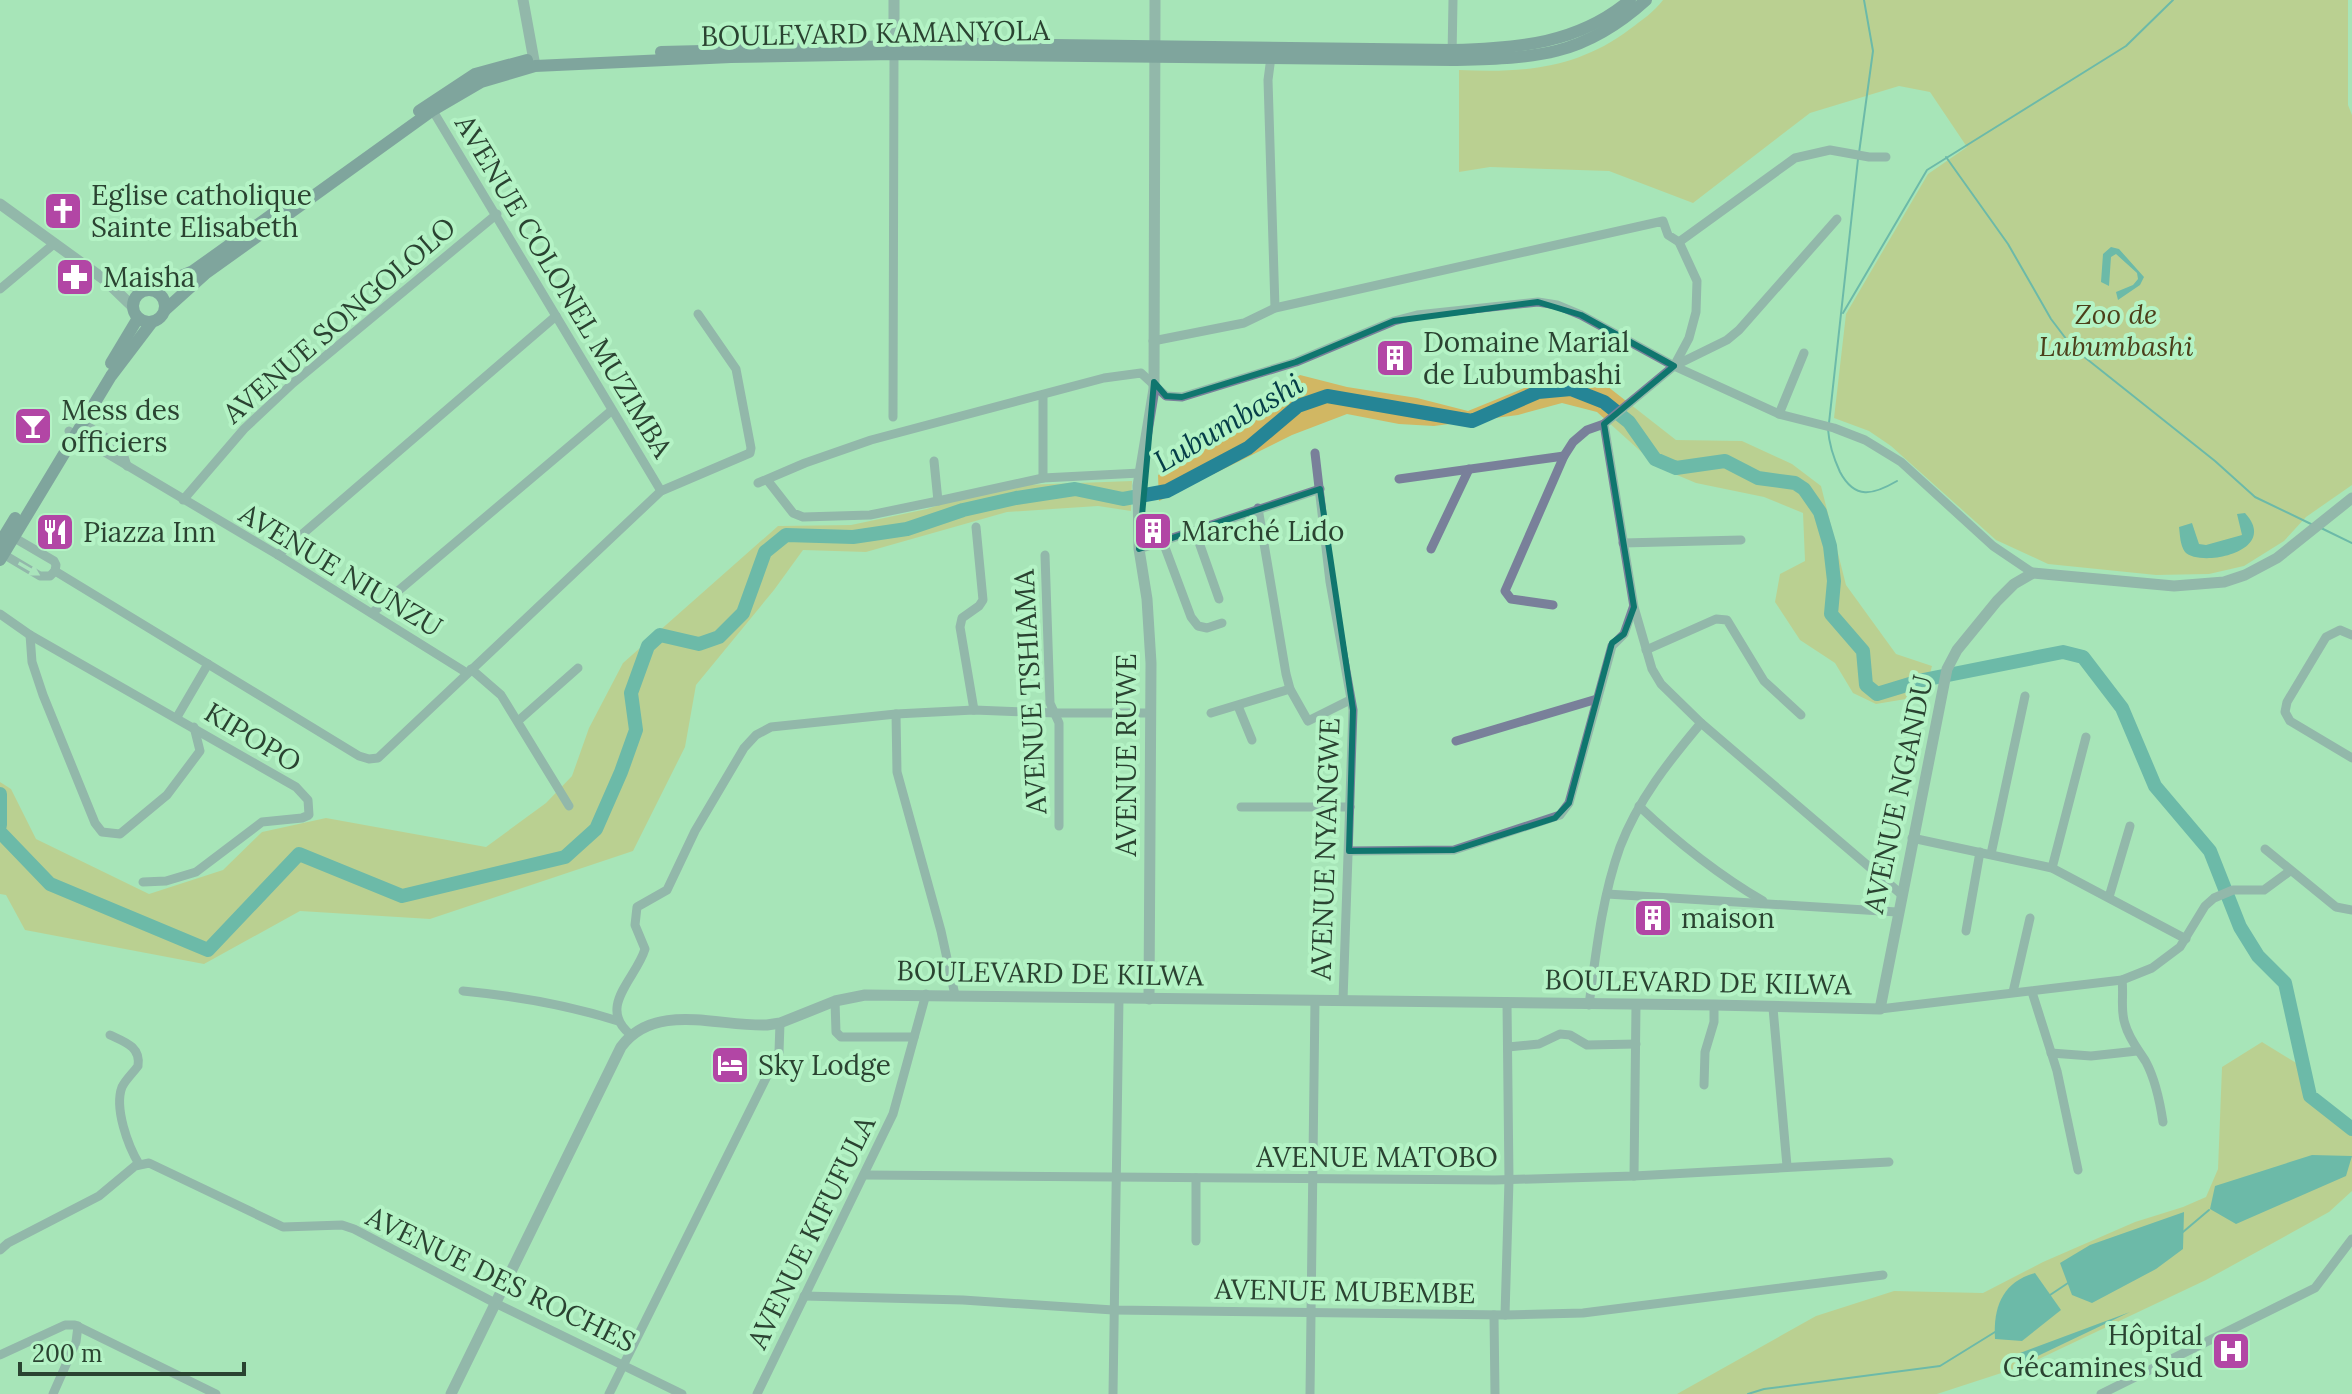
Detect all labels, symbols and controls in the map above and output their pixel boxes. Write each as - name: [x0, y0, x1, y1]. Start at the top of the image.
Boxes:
- street label: BOULEVARD KAMANYOLA: [700, 12, 1050, 54]
- street label: AVENUE COLONEL MUZIMBA: [447, 107, 681, 464]
- place label: Eglise catholique Sainte Elisabeth: [91, 177, 312, 245]
- church icon: Eglise catholique Sainte Elisabeth: [42, 190, 84, 232]
- street label: AVENUE SONGOLOLO: [214, 209, 463, 432]
- pharmacy icon: Maisha: [54, 256, 96, 298]
- place label: Maisha: [103, 259, 195, 295]
- park label: Zoo de Lubumbashi: [2039, 296, 2193, 364]
- place label: Domaine Marial de Lubumbashi: [1423, 324, 1629, 392]
- building icon: Domaine Marial de Lubumbashi: [1374, 337, 1416, 379]
- water label: Lubumbashi: [1147, 364, 1309, 480]
- place label: Mess des officiers: [61, 392, 180, 460]
- bar icon: Mess des officiers: [12, 405, 54, 447]
- street label: AVENUE NIUNZU: [232, 495, 449, 645]
- building icon: Marché Lido: [1132, 510, 1174, 552]
- restaurant icon: Piazza Inn: [34, 511, 76, 553]
- place label: Marché Lido: [1181, 513, 1344, 549]
- place label: Piazza Inn: [83, 514, 216, 550]
- one-way arrow: [18, 562, 40, 576]
- street label: AVENUE TSHIAMA: [1006, 568, 1054, 816]
- street label: AVENUE RUWE: [1108, 653, 1144, 858]
- street label: AVENUE NGANDU: [1855, 672, 1941, 917]
- street label: KIPOPO: [198, 694, 308, 780]
- street label: AVENUE NYANGWE: [1302, 717, 1348, 982]
- building icon: maison: [1632, 897, 1674, 939]
- place label: maison: [1681, 900, 1775, 936]
- street label: BOULEVARD DE KILWA: [896, 952, 1204, 994]
- street label: BOULEVARD DE KILWA: [1544, 961, 1852, 1003]
- hotel icon: Sky Lodge: [709, 1044, 751, 1086]
- place label: Sky Lodge: [758, 1047, 891, 1083]
- street label: AVENUE KIFUFULA: [739, 1109, 883, 1355]
- street label: AVENUE MATOBO: [1255, 1139, 1498, 1175]
- street label: AVENUE DES ROCHES: [360, 1198, 641, 1360]
- street label: AVENUE MUBEMBE: [1213, 1271, 1476, 1311]
- place label: Hôpital Gécamines Sud: [2003, 1317, 2203, 1385]
- scale bar: [20, 1326, 244, 1376]
- hospital icon: Hôpital Gécamines Sud: [2210, 1330, 2252, 1372]
- text: 200 m: [32, 1338, 102, 1369]

